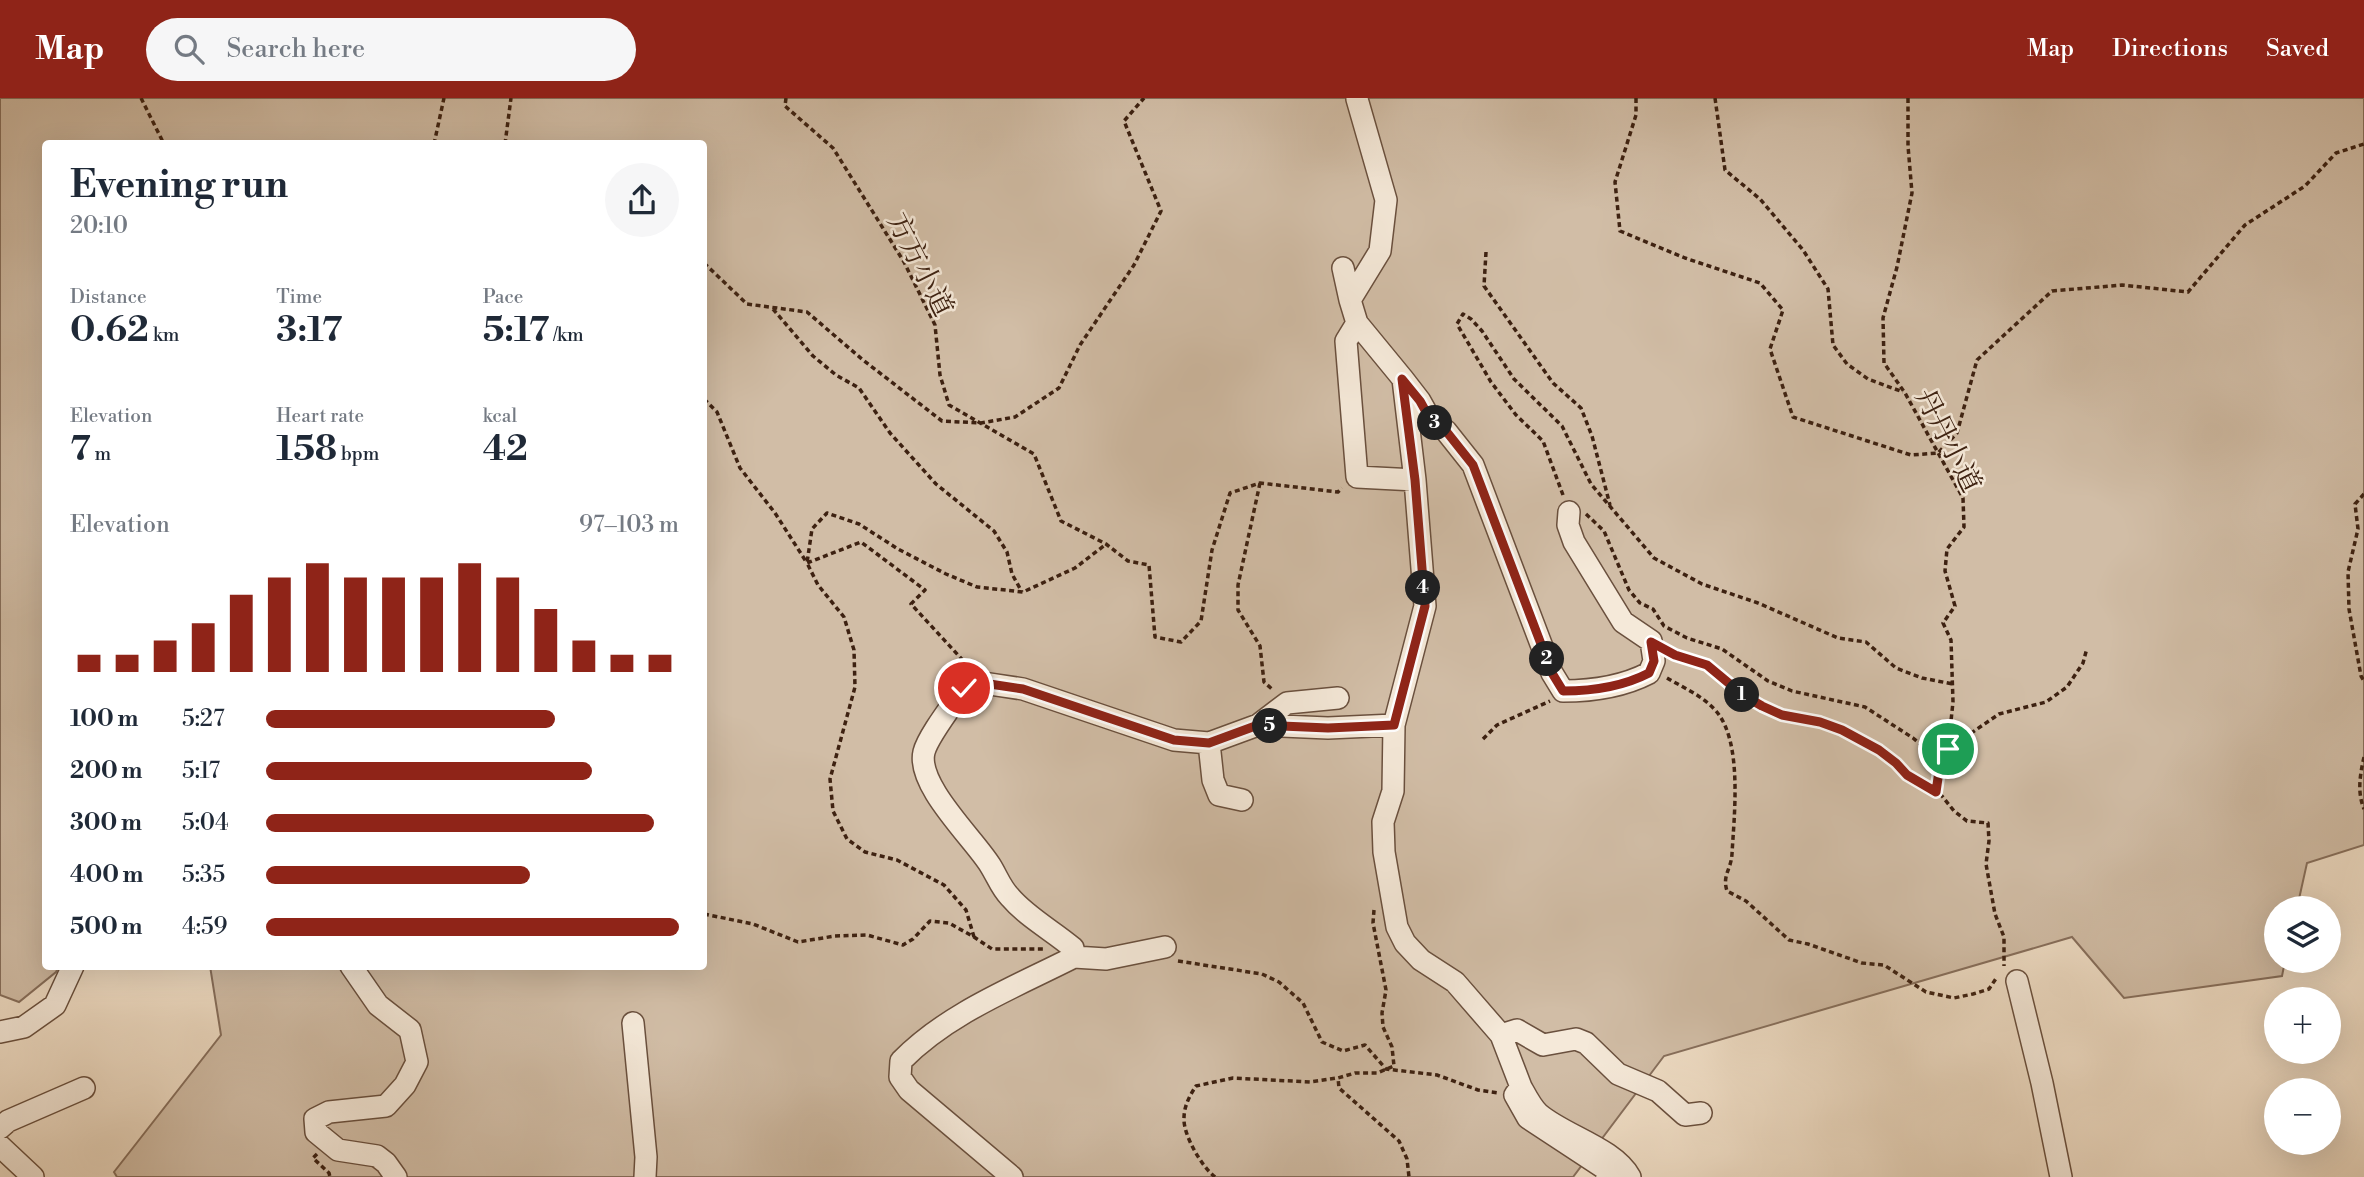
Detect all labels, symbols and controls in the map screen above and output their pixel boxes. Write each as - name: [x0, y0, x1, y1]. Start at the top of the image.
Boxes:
- search box: [146, 18, 636, 81]
- text: Map: [35, 29, 104, 70]
- icon: search: [170, 30, 208, 68]
- text: Search here: [226, 33, 365, 65]
- text: Map: [2027, 34, 2074, 64]
- text: Directions: [2112, 34, 2228, 64]
- text: Saved: [2266, 34, 2329, 64]
- text: Evening run: [70, 162, 288, 209]
- button: share: [605, 163, 679, 237]
- street label: 方方小道: [879, 207, 961, 323]
- text: 20:10: [70, 212, 128, 240]
- text: Distance: [70, 285, 147, 309]
- text: Time: [276, 285, 322, 309]
- text: Pace: [483, 285, 523, 309]
- text: 0.62: [70, 309, 149, 352]
- text: 3:17: [276, 309, 342, 352]
- text: 5:17: [483, 309, 549, 352]
- text: km: [149, 323, 179, 347]
- text: /km: [549, 323, 584, 347]
- street label: 丹丹小道: [1907, 383, 1989, 499]
- text: Elevation: [70, 404, 152, 428]
- text: Heart rate: [276, 404, 364, 428]
- text: kcal: [483, 404, 517, 428]
- pin: 3: [1418, 406, 1452, 440]
- text: 3: [1429, 410, 1440, 434]
- text: 7: [70, 428, 91, 471]
- text: 158: [276, 428, 337, 471]
- text: 42: [483, 428, 528, 471]
- text: m: [91, 442, 111, 466]
- text: bpm: [337, 442, 380, 466]
- text: Elevation: [70, 511, 170, 539]
- text: 97–103 m: [579, 511, 679, 539]
- pin: 4: [1406, 570, 1440, 606]
- text: 4: [1416, 575, 1429, 599]
- pin: 2: [1530, 642, 1564, 676]
- text: 2: [1541, 646, 1552, 670]
- pin: [934, 658, 994, 718]
- icon: check: [945, 669, 983, 707]
- pin: 1: [1724, 678, 1760, 712]
- text: 1: [1737, 682, 1746, 706]
- text: 100 m: [70, 705, 138, 733]
- text: 5:27: [182, 705, 224, 733]
- pin: 5: [1252, 708, 1288, 744]
- text: 5: [1264, 713, 1275, 737]
- pin: [1918, 719, 1978, 779]
- icon: arrive: [1929, 730, 1967, 768]
- text: 200 m: [70, 757, 142, 785]
- text: 5:17: [182, 757, 220, 785]
- text: 300 m: [70, 809, 142, 837]
- text: 5:04: [182, 809, 229, 837]
- text: 400 m: [70, 861, 143, 889]
- text: 5:35: [182, 861, 225, 889]
- map controls: [2264, 896, 2341, 1155]
- button: layers: [2264, 896, 2341, 973]
- text: 500 m: [70, 913, 142, 941]
- text: 4:59: [182, 913, 228, 941]
- button: +: [2264, 987, 2341, 1064]
- button: −: [2264, 1078, 2341, 1155]

